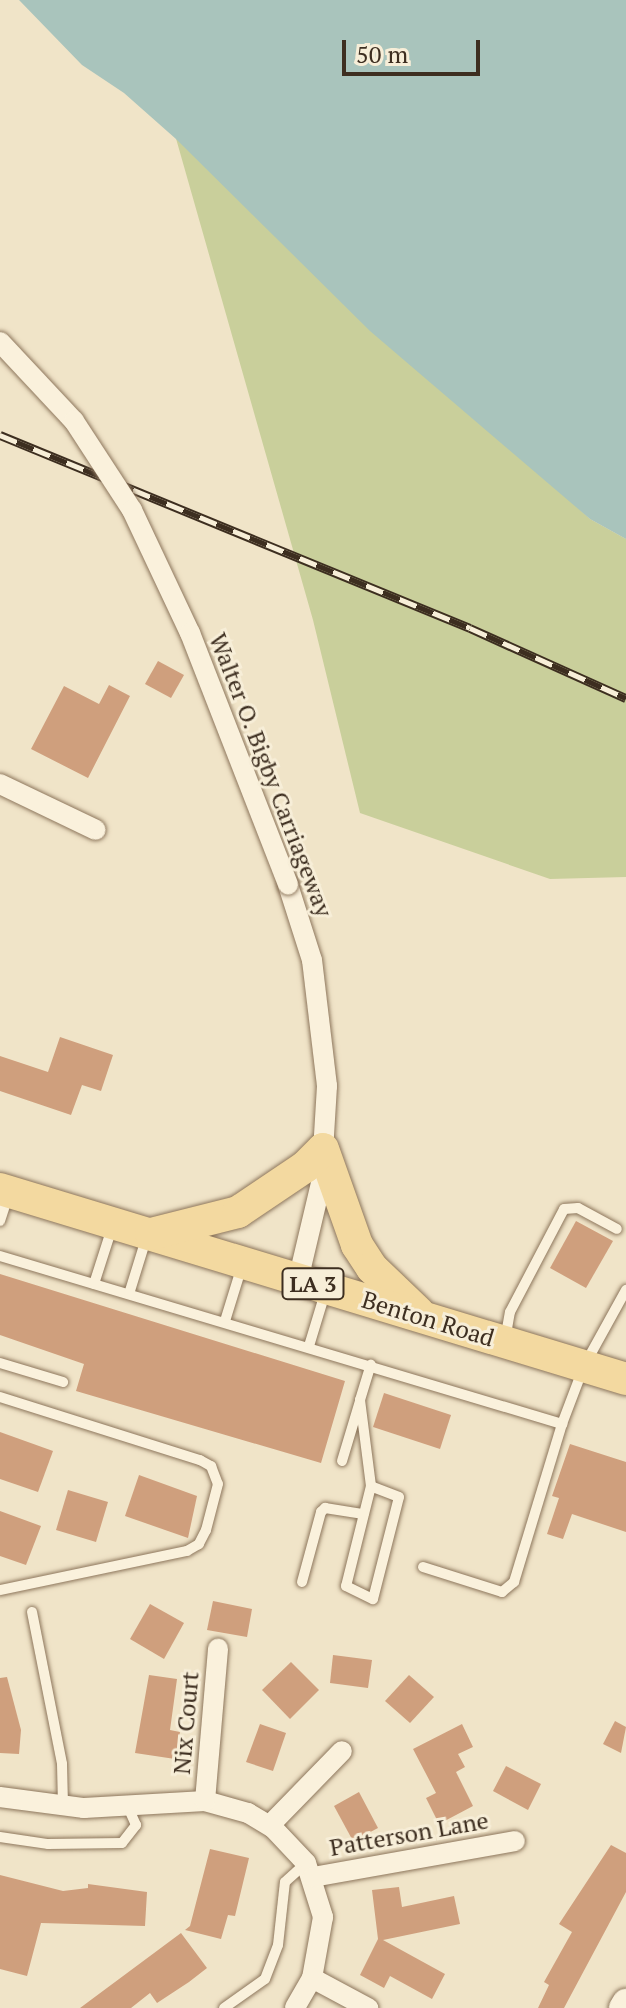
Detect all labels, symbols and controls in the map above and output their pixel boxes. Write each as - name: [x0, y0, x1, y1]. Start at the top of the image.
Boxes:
- scale bar: [346, 24, 484, 74]
- text: 50 m: [356, 38, 408, 70]
- street label: Walter O. Bigby Carriageway: [203, 628, 339, 922]
- road number: LA 3: [281, 1266, 345, 1302]
- street label: Benton Road: [358, 1285, 498, 1353]
- street label: Nix Court: [167, 1670, 205, 1776]
- street label: Patterson Lane: [327, 1806, 491, 1862]

